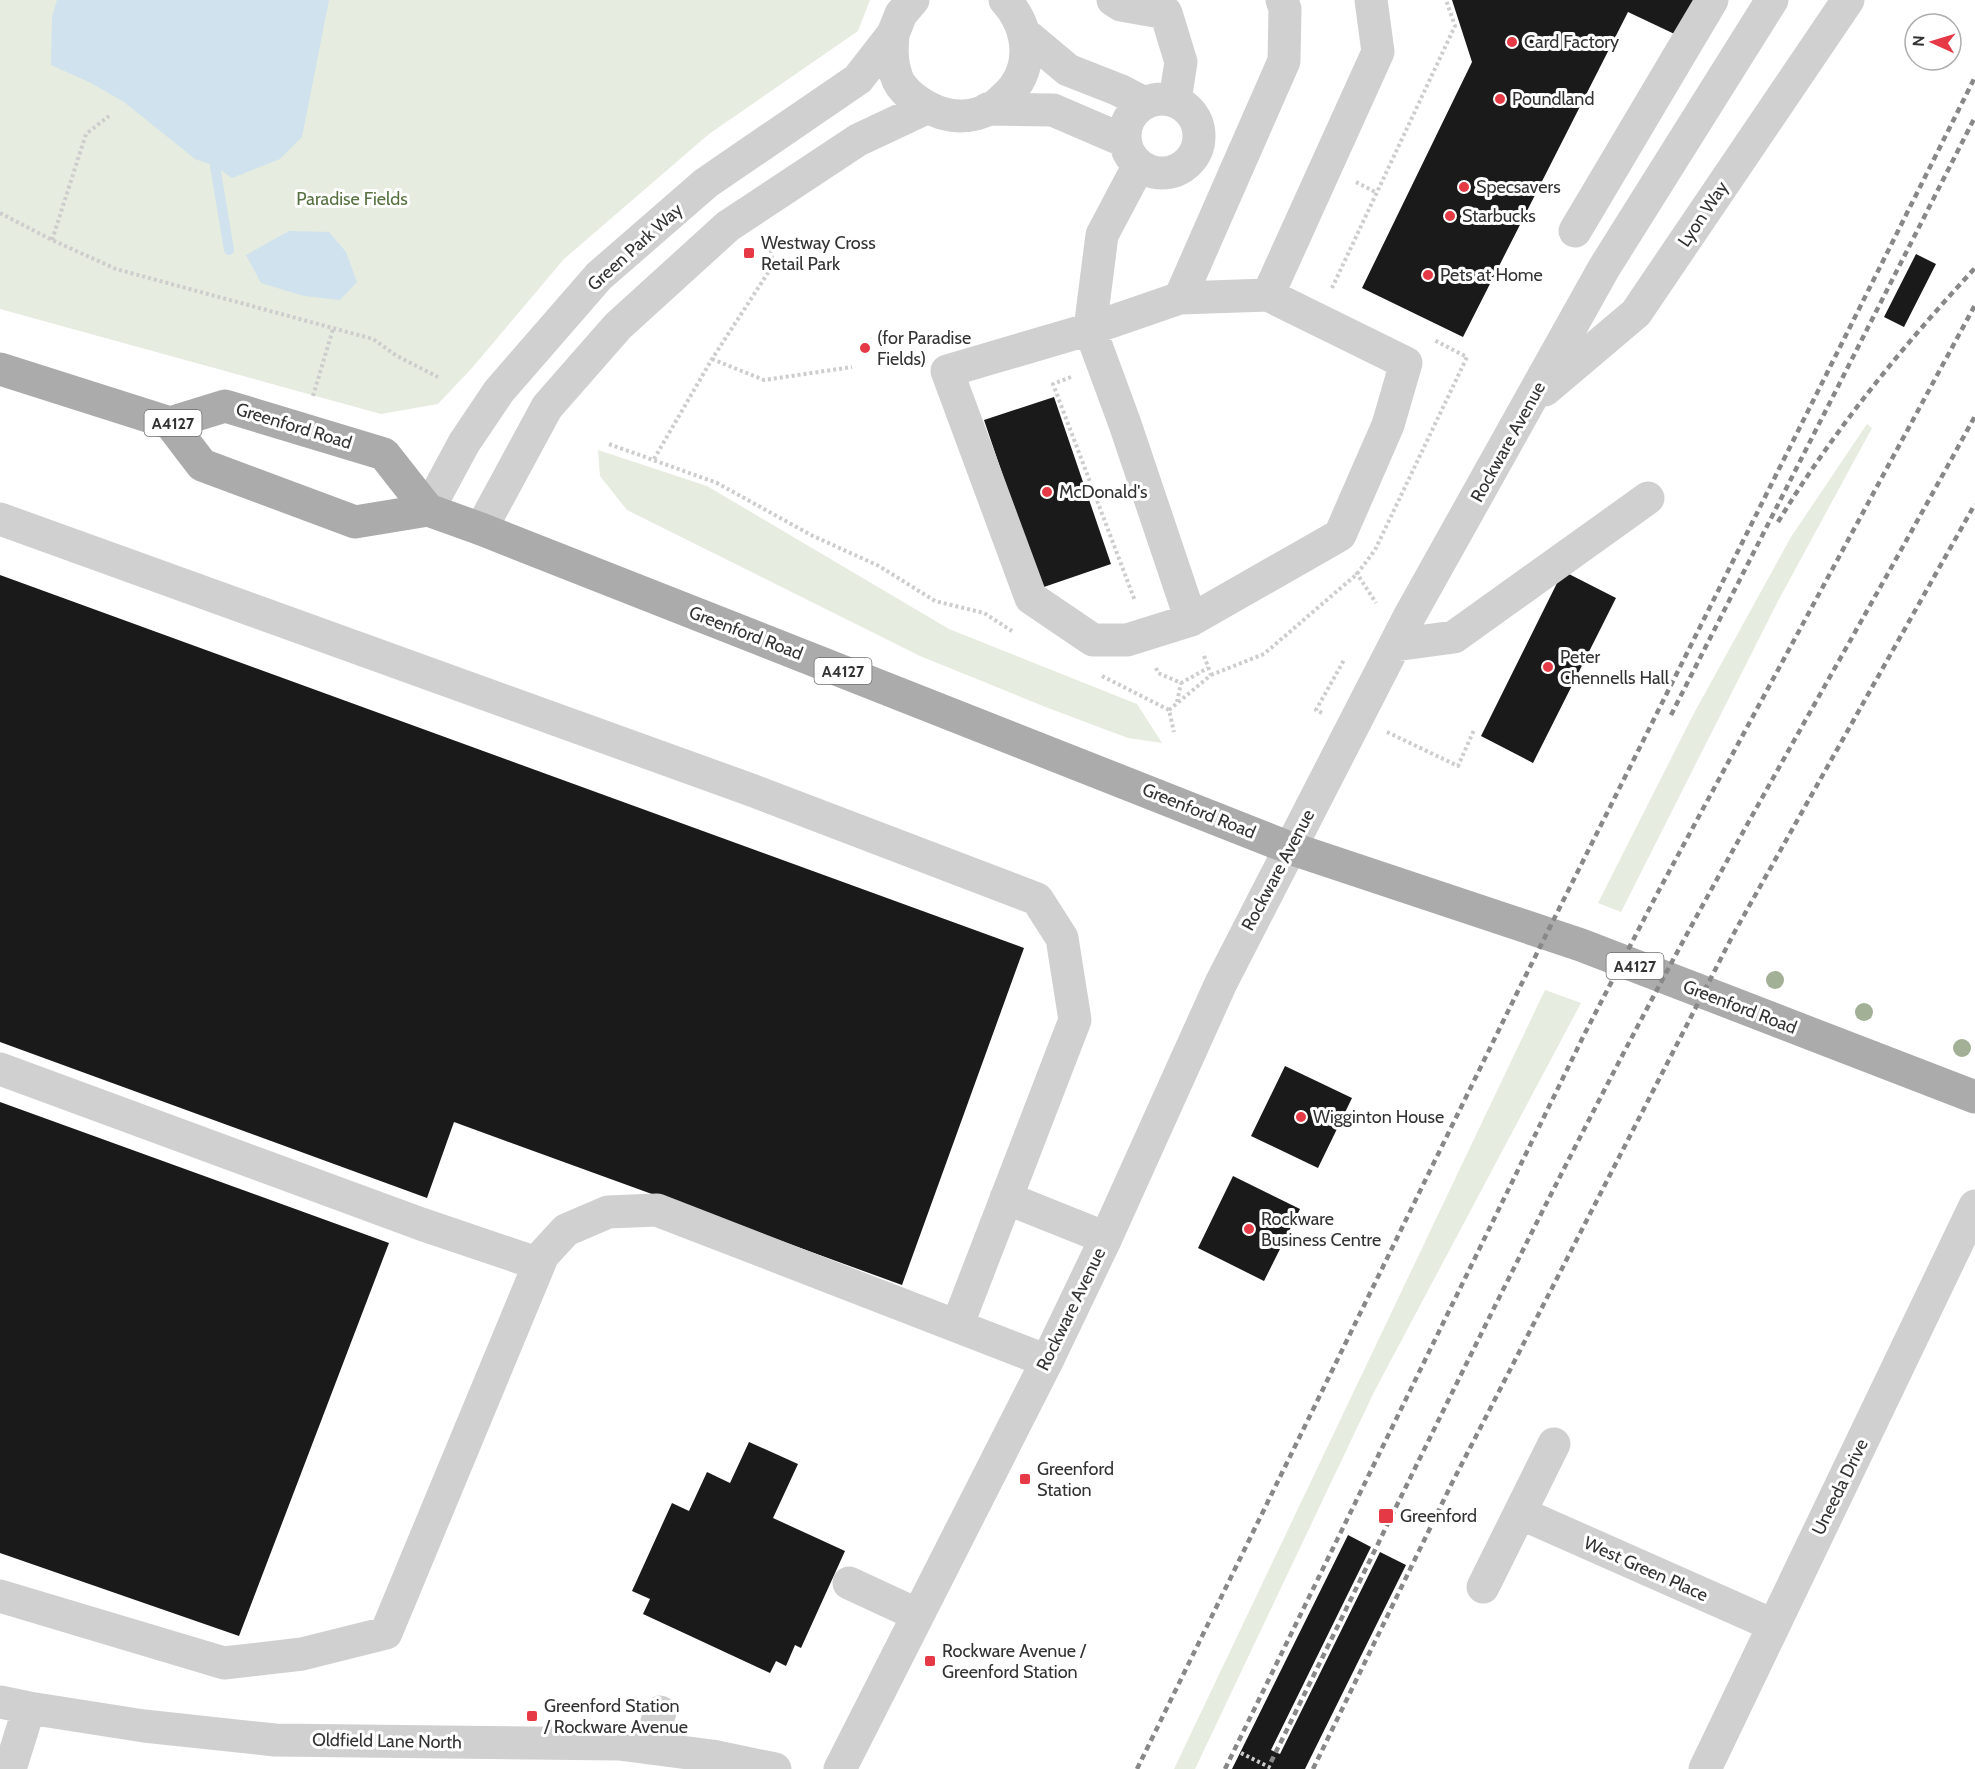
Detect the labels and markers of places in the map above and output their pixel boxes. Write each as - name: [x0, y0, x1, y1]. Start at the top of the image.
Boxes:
- place label: Card Factory: [1524, 31, 1619, 53]
- marker: Card Factory: [1505, 35, 1519, 49]
- place label: Poundland: [1512, 88, 1594, 110]
- marker: Poundland: [1493, 92, 1507, 106]
- place label: Specsavers: [1476, 176, 1561, 198]
- marker: Specsavers: [1457, 180, 1471, 194]
- place label: Starbucks: [1462, 205, 1536, 227]
- marker: Starbucks: [1443, 209, 1457, 223]
- place label: Westway Cross Retail Park: [761, 232, 876, 275]
- marker: Westway Cross Retail Park: [742, 246, 756, 260]
- place label: Pets at Home: [1440, 264, 1543, 286]
- marker: Pets at Home: [1421, 268, 1435, 282]
- place label: (for Paradise Fields): [877, 327, 971, 370]
- marker: (for Paradise Fields): [858, 341, 872, 355]
- place label: McDonald's: [1059, 481, 1147, 503]
- marker: McDonald's: [1040, 485, 1054, 499]
- place label: Peter Chennells Hall: [1560, 646, 1670, 689]
- marker: Peter Chennells Hall: [1541, 660, 1555, 674]
- place label: Wigginton House: [1313, 1106, 1444, 1128]
- marker: Wigginton House: [1294, 1110, 1308, 1124]
- place label: Rockware Business Centre: [1261, 1208, 1381, 1251]
- marker: Rockware Business Centre: [1242, 1222, 1256, 1236]
- place label: Greenford Station: [1037, 1458, 1114, 1501]
- marker: Greenford Station: [1018, 1472, 1032, 1486]
- place label: Greenford: [1400, 1505, 1477, 1527]
- marker: Greenford: [1377, 1507, 1395, 1525]
- place label: Rockware Avenue / Greenford Station: [942, 1640, 1087, 1683]
- marker: Rockware Avenue / Greenford Station: [923, 1654, 937, 1668]
- place label: Greenford Station / Rockware Avenue: [543, 1695, 688, 1738]
- marker: Greenford Station / Rockware Avenue: [525, 1709, 539, 1723]

